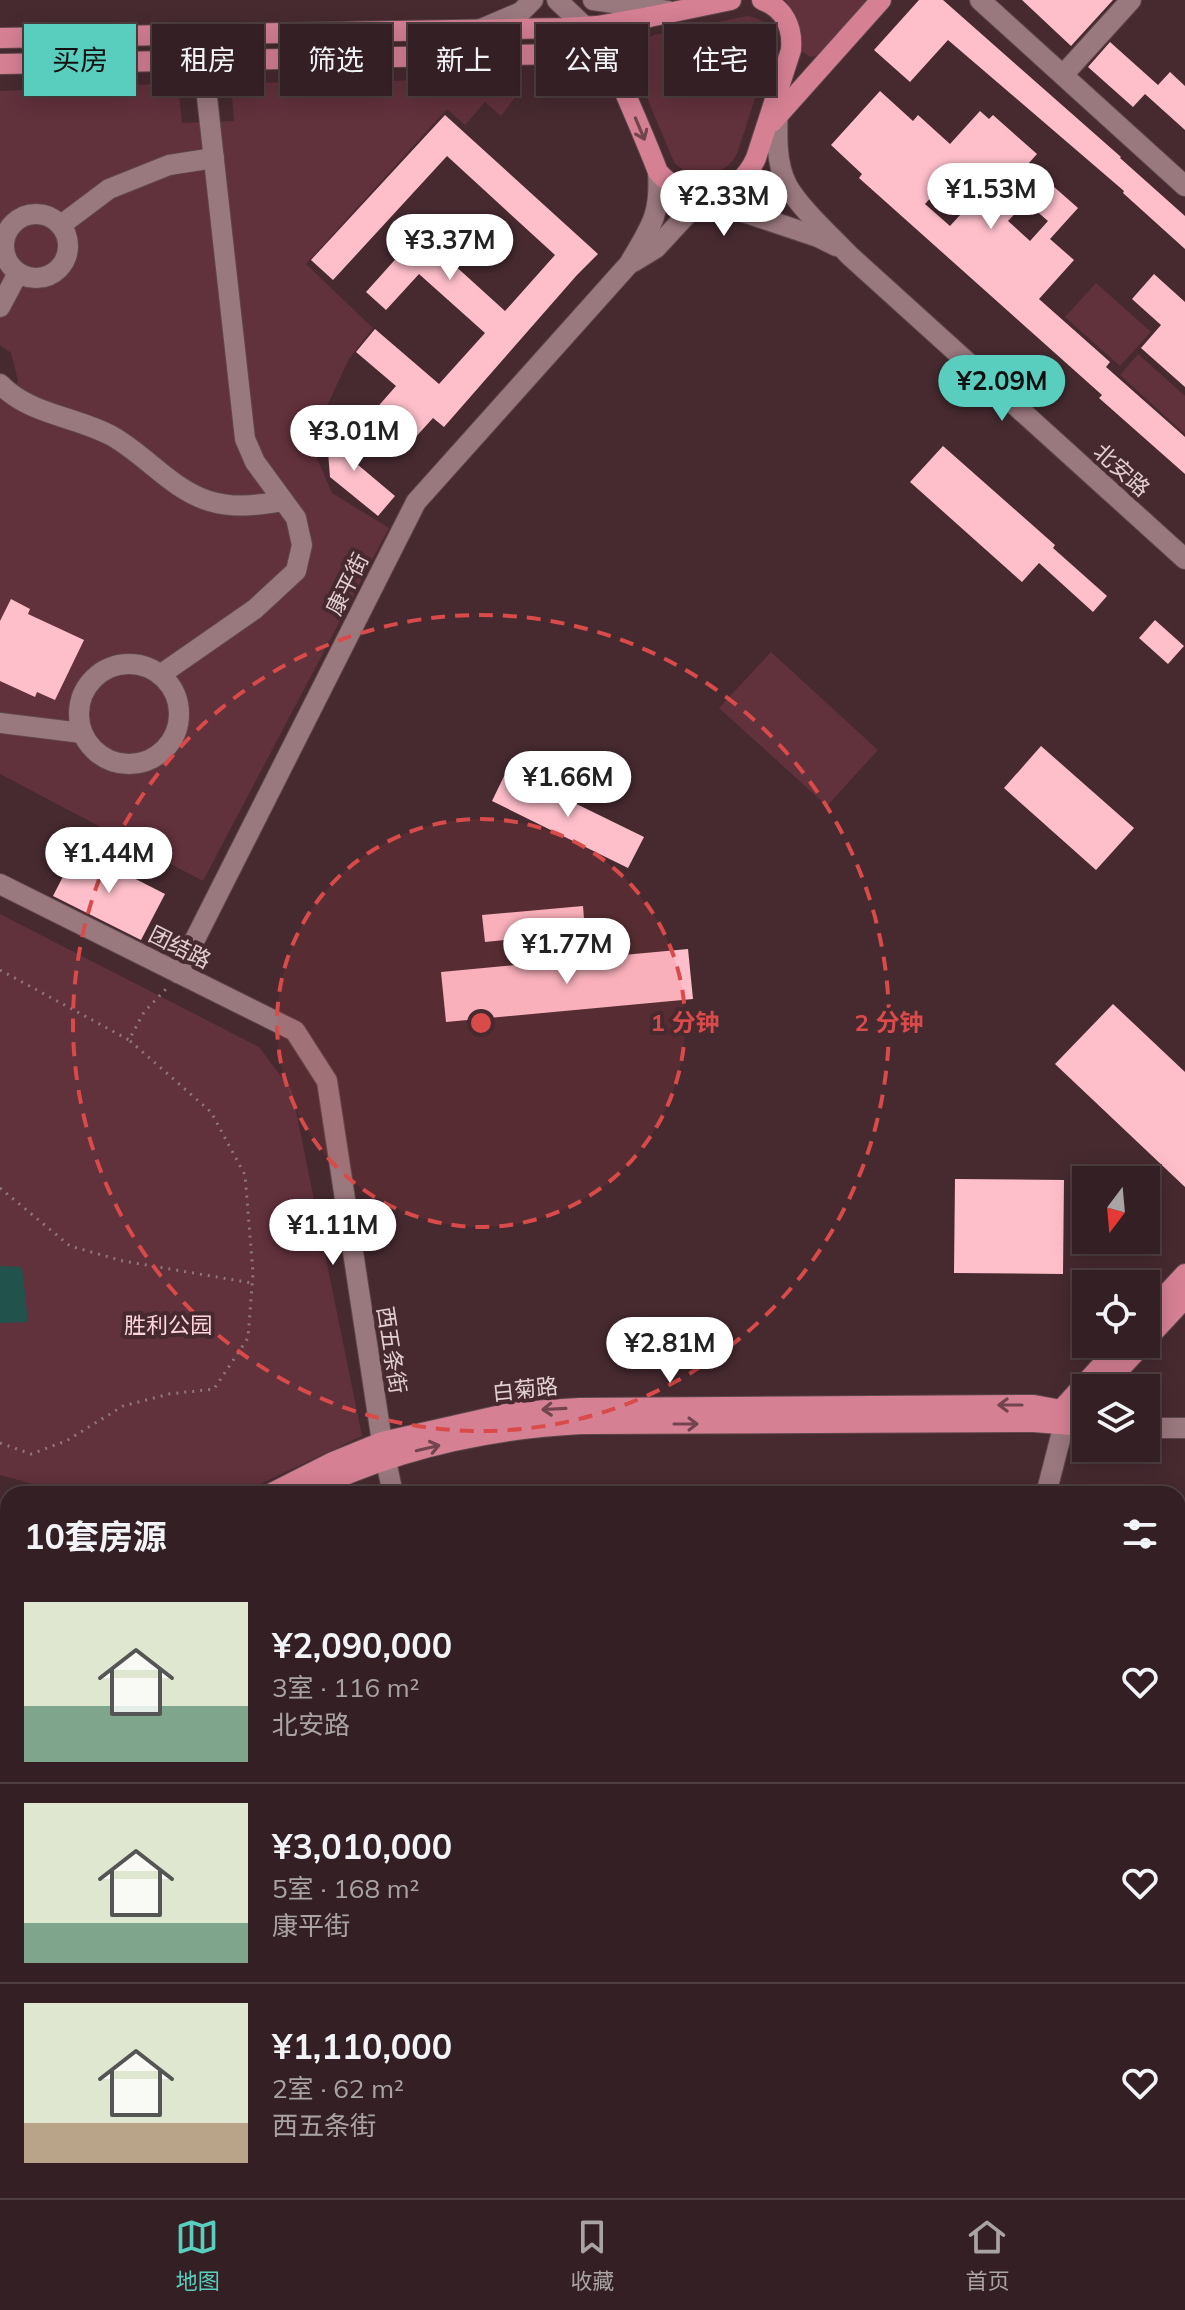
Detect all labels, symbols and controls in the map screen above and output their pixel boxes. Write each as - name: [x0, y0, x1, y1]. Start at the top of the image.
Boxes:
- chip: 买房: [24, 24, 136, 96]
- chip: 租房: [152, 24, 264, 96]
- chip: 筛选: [280, 24, 392, 96]
- chip: 新上: [408, 24, 520, 96]
- chip: 公寓: [536, 24, 648, 96]
- chip: 住宅: [664, 24, 776, 96]
- one-way arrow: [634, 116, 649, 141]
- pin: ¥1.53M: [926, 163, 1056, 231]
- pin: ¥2.33M: [659, 170, 789, 238]
- text: ¥1.53M: [945, 172, 1037, 205]
- text: ¥2.33M: [678, 179, 770, 212]
- pin: ¥3.37M: [385, 214, 515, 282]
- text: ¥3.37M: [404, 223, 496, 256]
- pin: ¥2.09M: [937, 355, 1067, 423]
- text: ¥2.09M: [956, 364, 1048, 397]
- pin: ¥3.01M: [289, 405, 419, 473]
- text: ¥3.01M: [308, 414, 400, 447]
- street label: 北安路: [1088, 438, 1156, 502]
- street label: 康平街: [320, 548, 374, 620]
- pin: ¥1.66M: [503, 751, 633, 819]
- text: ¥1.66M: [522, 760, 614, 793]
- pin: ¥1.44M: [44, 827, 174, 895]
- text: ¥1.44M: [63, 836, 155, 869]
- pin: ¥1.77M: [502, 918, 632, 986]
- street label: 团结路: [144, 920, 216, 974]
- text: ¥1.77M: [521, 927, 613, 960]
- text: 1 分钟: [651, 1007, 719, 1037]
- text: 2 分钟: [855, 1007, 923, 1037]
- centre of rings: [467, 1009, 495, 1037]
- north arrow: [1072, 1166, 1160, 1254]
- map controls: [1072, 1166, 1160, 1462]
- pin: ¥1.11M: [268, 1199, 398, 1267]
- text: ¥1.11M: [287, 1208, 379, 1241]
- button: locate: [1072, 1270, 1160, 1358]
- street label: 西五条街: [371, 1304, 413, 1396]
- park label: 胜利公园: [124, 1311, 212, 1339]
- pin: ¥2.81M: [605, 1317, 735, 1385]
- text: ¥2.81M: [624, 1326, 716, 1359]
- street label: 白菊路: [491, 1372, 559, 1406]
- button: layers: [1072, 1374, 1160, 1462]
- one-way arrow: [997, 1397, 1024, 1413]
- one-way arrow: [541, 1402, 568, 1417]
- one-way arrow: [672, 1416, 699, 1432]
- one-way arrow: [415, 1440, 441, 1455]
- icon: filters: [1118, 1512, 1162, 1556]
- text: 10套房源: [24, 1515, 167, 1558]
- text: ¥2,090,000: [272, 1624, 452, 1667]
- icon: home: [88, 1634, 184, 1730]
- icon: heart: [1118, 1660, 1162, 1704]
- text: 3室 · 116 m²: [272, 1671, 419, 1704]
- text: 北安路: [272, 1708, 350, 1741]
- text: ¥3,010,000: [272, 1825, 452, 1868]
- icon: home: [88, 1835, 184, 1931]
- icon: heart: [1118, 1861, 1162, 1905]
- text: 5室 · 168 m²: [272, 1872, 419, 1905]
- text: 康平街: [272, 1909, 350, 1942]
- text: ¥1,110,000: [272, 2025, 452, 2068]
- icon: home: [88, 2035, 184, 2131]
- icon: heart: [1118, 2061, 1162, 2105]
- text: 2室 · 62 m²: [272, 2072, 404, 2105]
- text: 西五条街: [272, 2109, 376, 2142]
- tab: 地图: [175, 2215, 220, 2295]
- tab: 收藏: [570, 2215, 615, 2295]
- tab: 首页: [965, 2215, 1010, 2295]

